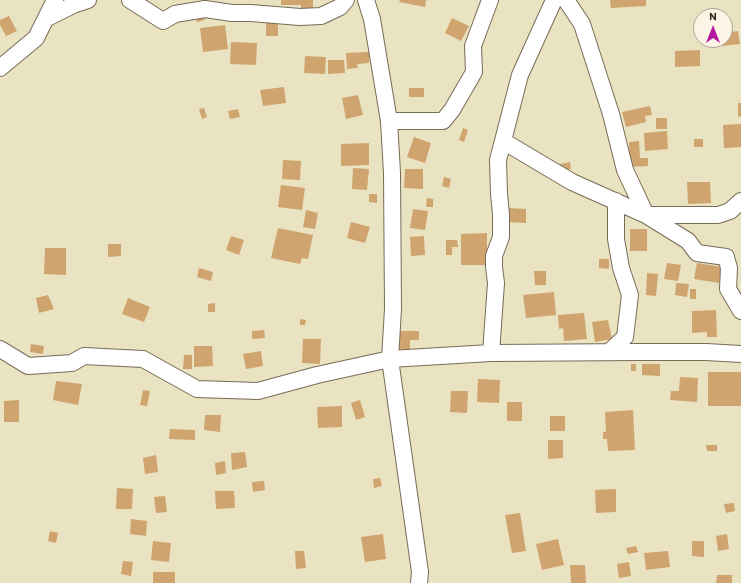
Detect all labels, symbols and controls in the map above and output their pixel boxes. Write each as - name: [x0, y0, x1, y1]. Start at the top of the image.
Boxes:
- north arrow: [693, 8, 733, 48]
- text: N: [709, 10, 717, 23]

